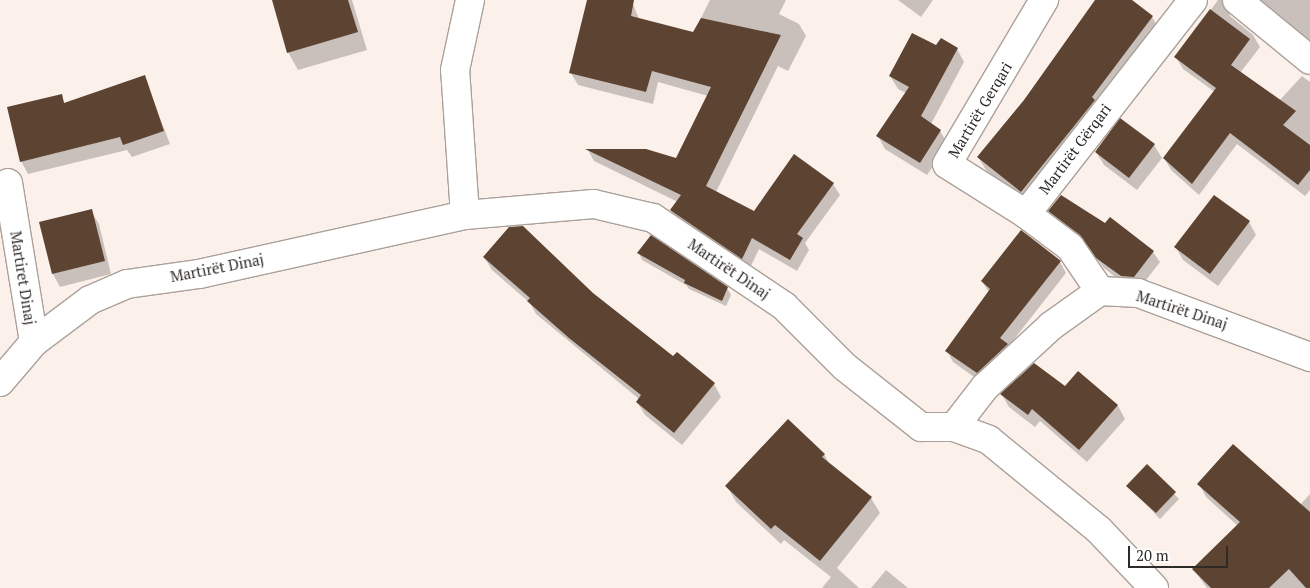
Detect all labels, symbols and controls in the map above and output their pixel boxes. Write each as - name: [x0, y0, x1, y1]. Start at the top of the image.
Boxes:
- street label: Martirët Gerqari: [944, 59, 1016, 161]
- street label: Martirët Gërqari: [1035, 100, 1115, 198]
- street label: Martiret Dinaj: [7, 230, 39, 326]
- street label: Martirët Dinaj: [685, 235, 773, 303]
- street label: Martirët Dinaj: [169, 250, 265, 286]
- street label: Martirët Dinaj: [1134, 287, 1230, 333]
- scale bar: [1130, 536, 1230, 568]
- text: 20 m: [1136, 545, 1169, 565]

